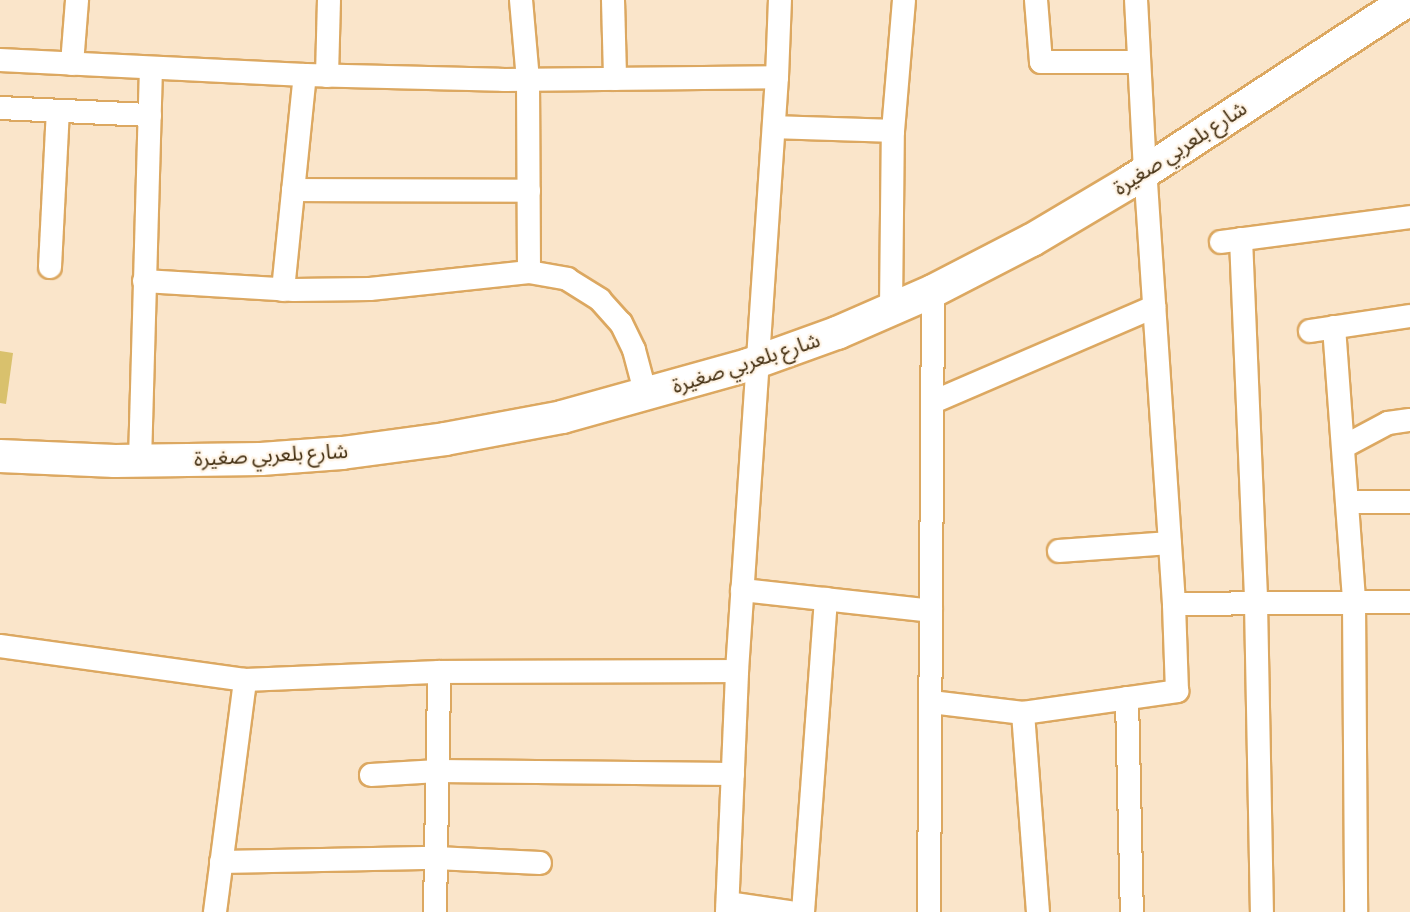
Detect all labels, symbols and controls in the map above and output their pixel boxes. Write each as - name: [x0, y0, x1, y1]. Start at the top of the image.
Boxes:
- street label: شارع بلعربي صغيرة: [1108, 95, 1252, 201]
- street label: شارع بلعربي صغيرة: [669, 327, 823, 399]
- street label: شارع بلعربي صغيرة: [193, 438, 349, 472]

